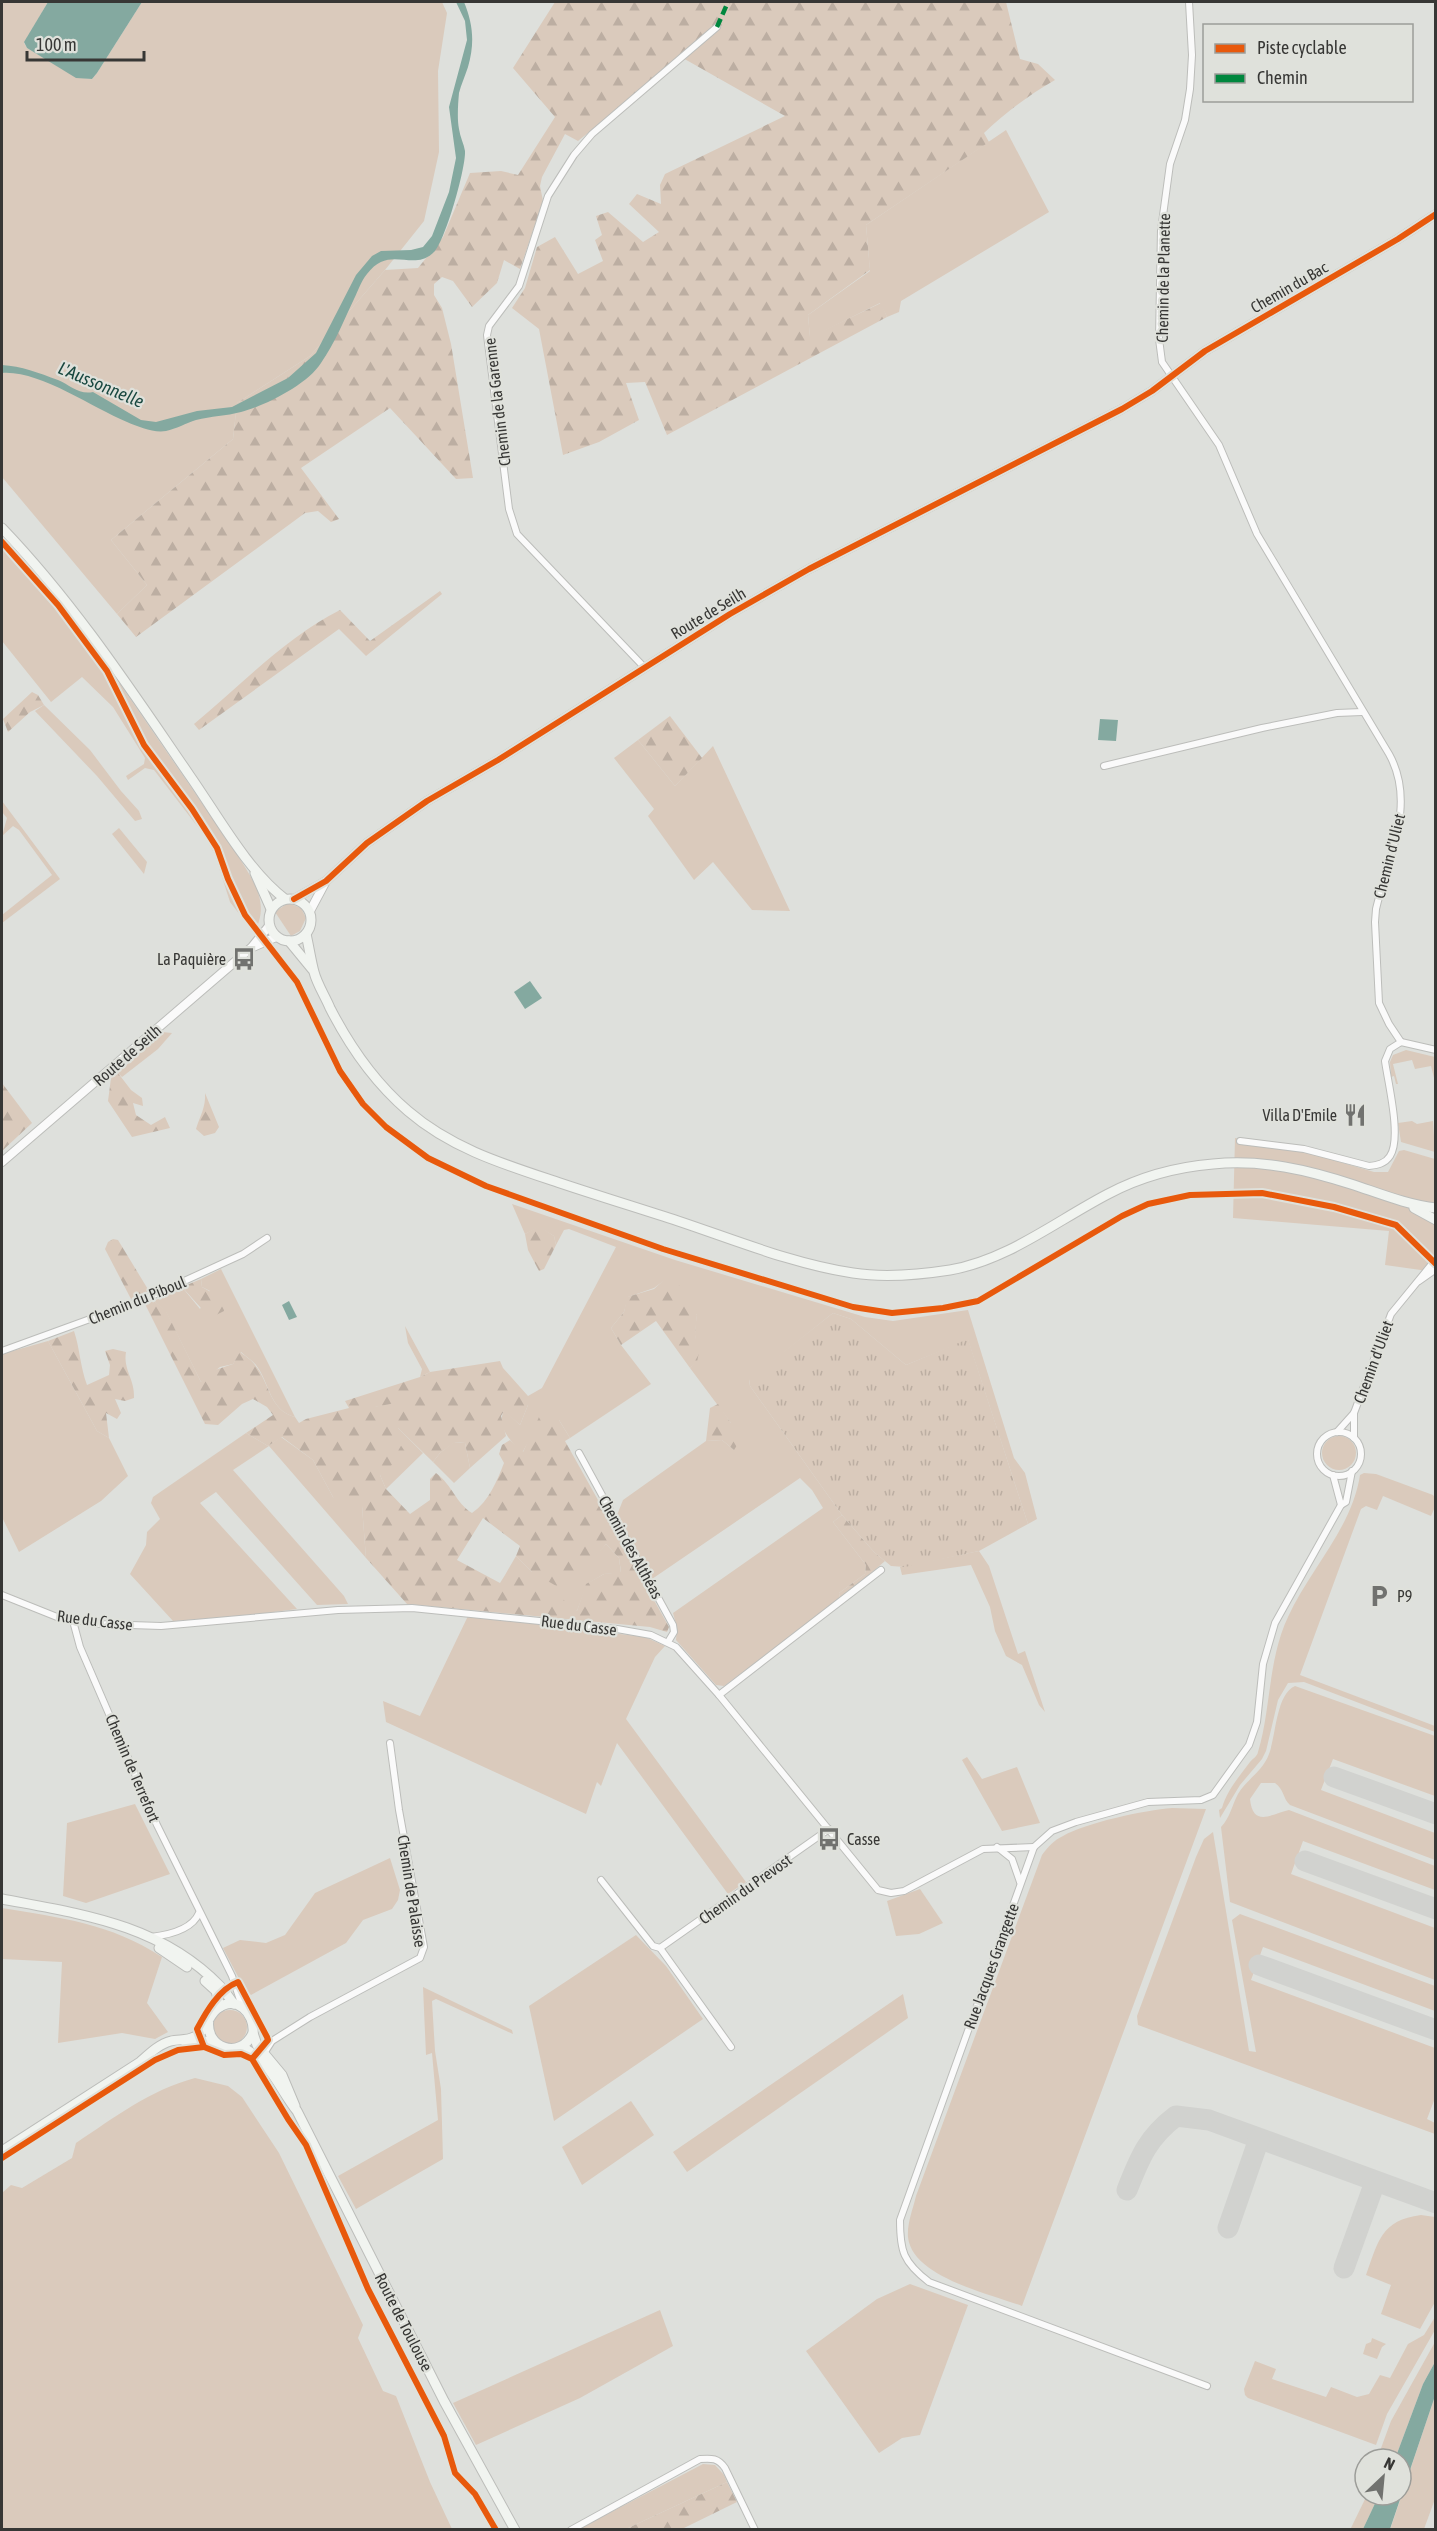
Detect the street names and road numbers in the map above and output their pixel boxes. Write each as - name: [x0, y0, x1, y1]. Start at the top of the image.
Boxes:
- street label: Chemin de la Planette: [1153, 213, 1173, 343]
- street label: Chemin du Bac: [1247, 258, 1331, 316]
- street label: Chemin de la Garenne: [480, 337, 514, 467]
- street label: Route de Seilh: [667, 584, 749, 642]
- street label: Chemin d'Uliet: [1370, 811, 1408, 900]
- street label: Route de Seilh: [89, 1021, 165, 1089]
- street label: Chemin du Piboul: [86, 1272, 189, 1328]
- street label: Chemin d'Uliet: [1350, 1318, 1396, 1406]
- street label: Chemin des Althéas: [595, 1492, 667, 1602]
- street label: Rue du Casse: [56, 1606, 134, 1634]
- street label: Rue du Casse: [540, 1611, 618, 1639]
- street label: Chemin de Terrefort: [102, 1711, 164, 1825]
- street label: Chemin de Palaisse: [394, 1834, 430, 1948]
- street label: Chemin du Prevost: [695, 1850, 795, 1928]
- street label: Rue Jacques Grangette: [960, 1901, 1023, 2032]
- street label: Route de Toulouse: [372, 2270, 436, 2374]

